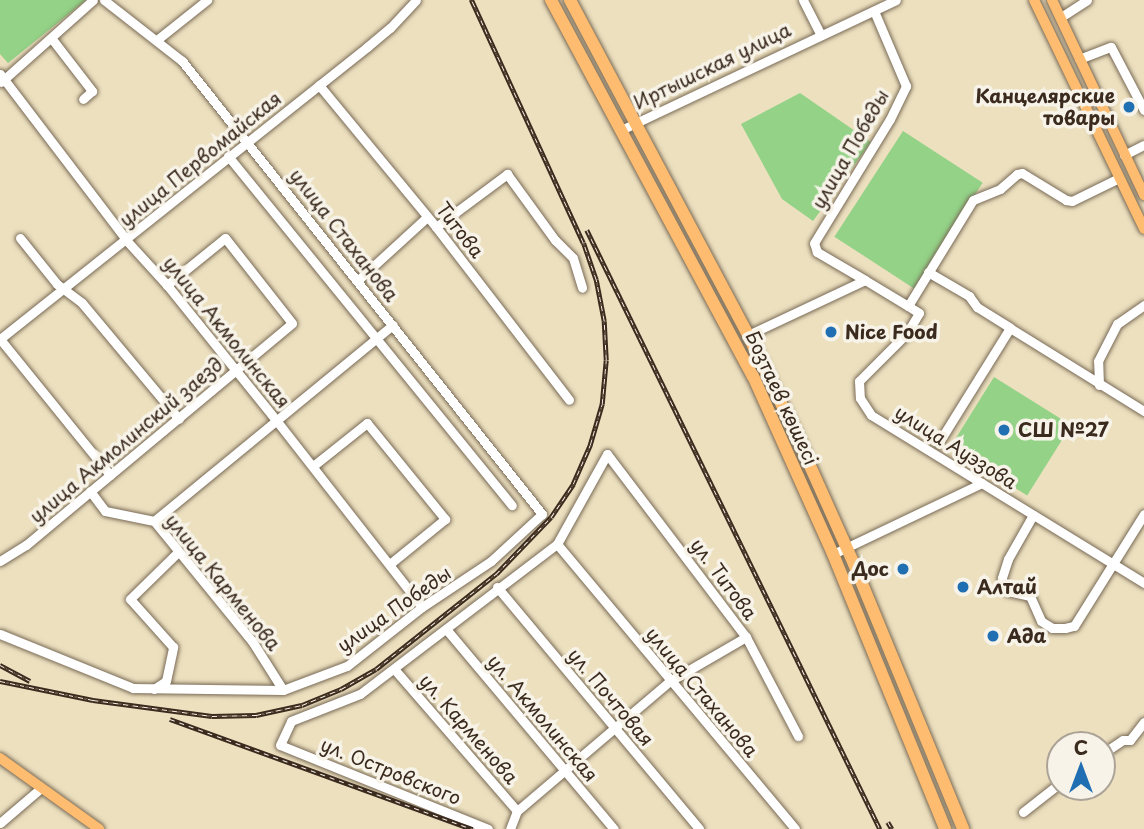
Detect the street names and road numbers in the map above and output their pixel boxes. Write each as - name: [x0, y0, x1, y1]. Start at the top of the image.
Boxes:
- street label: Иртышская улица: [629, 18, 795, 114]
- street label: улица Победы: [806, 85, 894, 213]
- street label: улица Первомайская: [114, 86, 286, 232]
- street label: улица Стаханова: [285, 164, 403, 306]
- street label: Титова: [431, 198, 489, 262]
- street label: улица Акмолинская: [158, 251, 296, 413]
- street label: Бозтаев көшесі: [741, 328, 823, 468]
- street label: улица Акмолинский заезд: [24, 351, 228, 529]
- street label: улица Ауэзова: [890, 400, 1022, 494]
- street label: улица Карменова: [161, 509, 285, 655]
- street label: ул. Титова: [686, 534, 762, 624]
- street label: улица Победы: [332, 561, 456, 657]
- street label: улица Стаханова: [641, 622, 763, 762]
- street label: ул. Почтовая: [563, 643, 659, 751]
- street label: ул. Акмолинская: [483, 650, 603, 786]
- street label: ул. Карменова: [415, 669, 523, 789]
- street label: ул. Островского: [317, 732, 465, 810]

